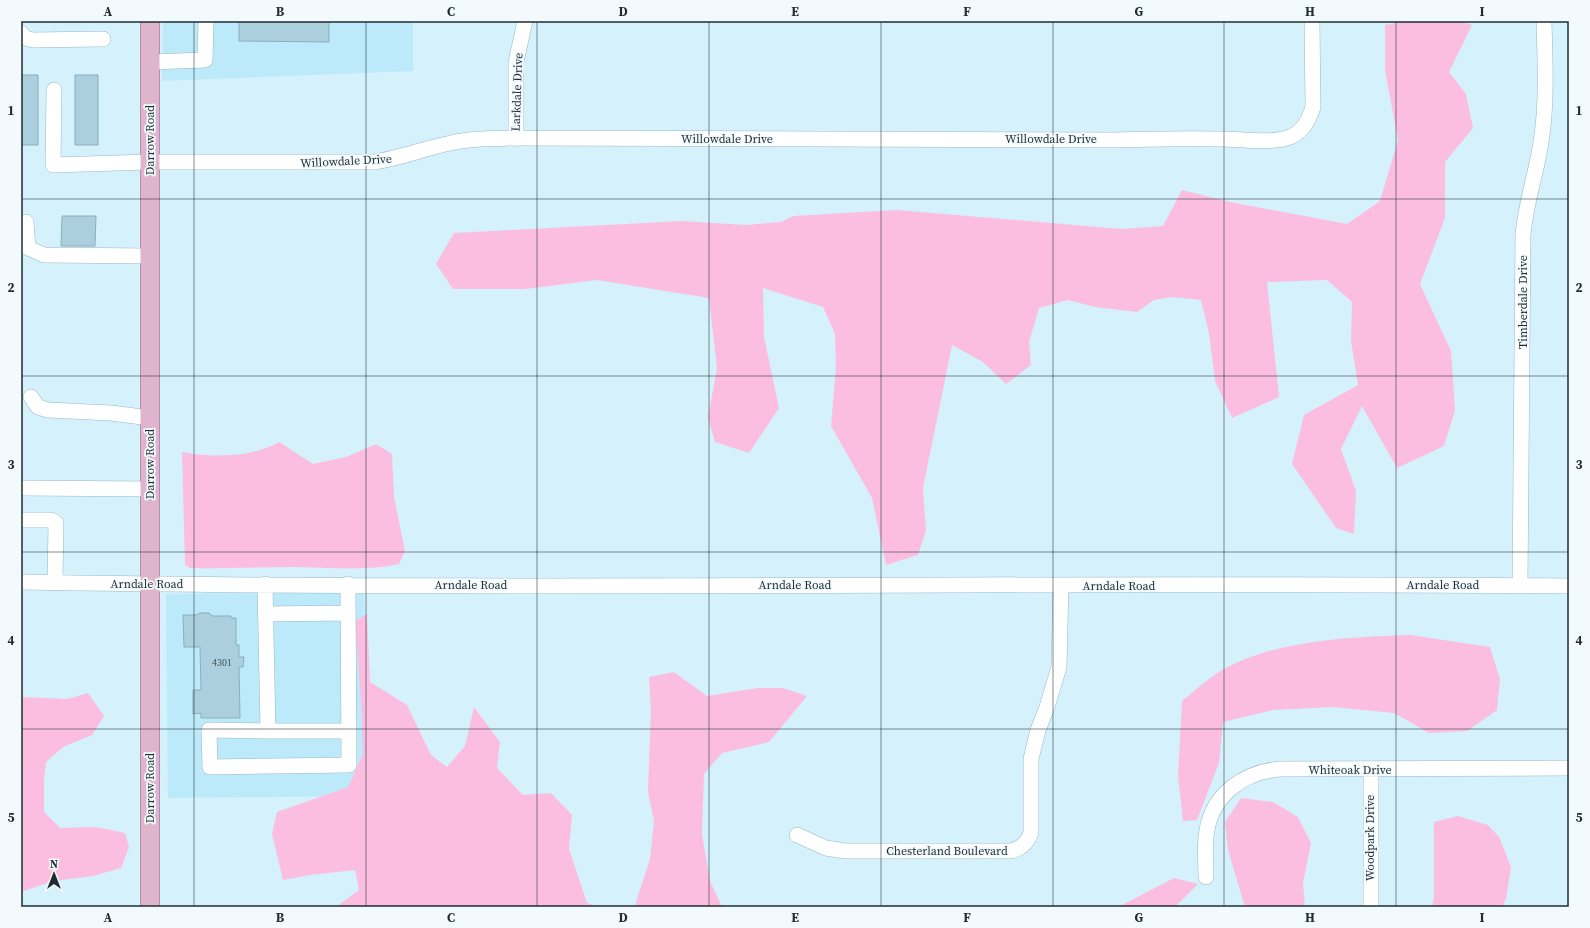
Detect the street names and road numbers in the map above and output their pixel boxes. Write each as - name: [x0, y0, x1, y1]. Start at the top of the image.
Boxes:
- street label: Larkdale Drive: [508, 52, 526, 132]
- street label: Darrow Road: [142, 105, 158, 175]
- street label: Willowdale Drive: [681, 131, 773, 147]
- street label: Willowdale Drive: [1005, 131, 1097, 147]
- street label: Willowdale Drive: [300, 151, 392, 171]
- street label: Timberdale Drive: [1515, 255, 1531, 349]
- street label: Darrow Road: [142, 429, 158, 499]
- street label: Arndale Road: [111, 576, 184, 592]
- street label: Arndale Road: [435, 577, 508, 593]
- street label: Arndale Road: [759, 577, 832, 593]
- street label: Arndale Road: [1407, 577, 1480, 593]
- street label: Arndale Road: [1083, 578, 1156, 594]
- street label: Darrow Road: [142, 753, 158, 823]
- street label: Whiteoak Drive: [1308, 762, 1392, 778]
- street label: Woodpark Drive: [1362, 795, 1378, 881]
- street label: Chesterland Boulevard: [886, 843, 1008, 859]

